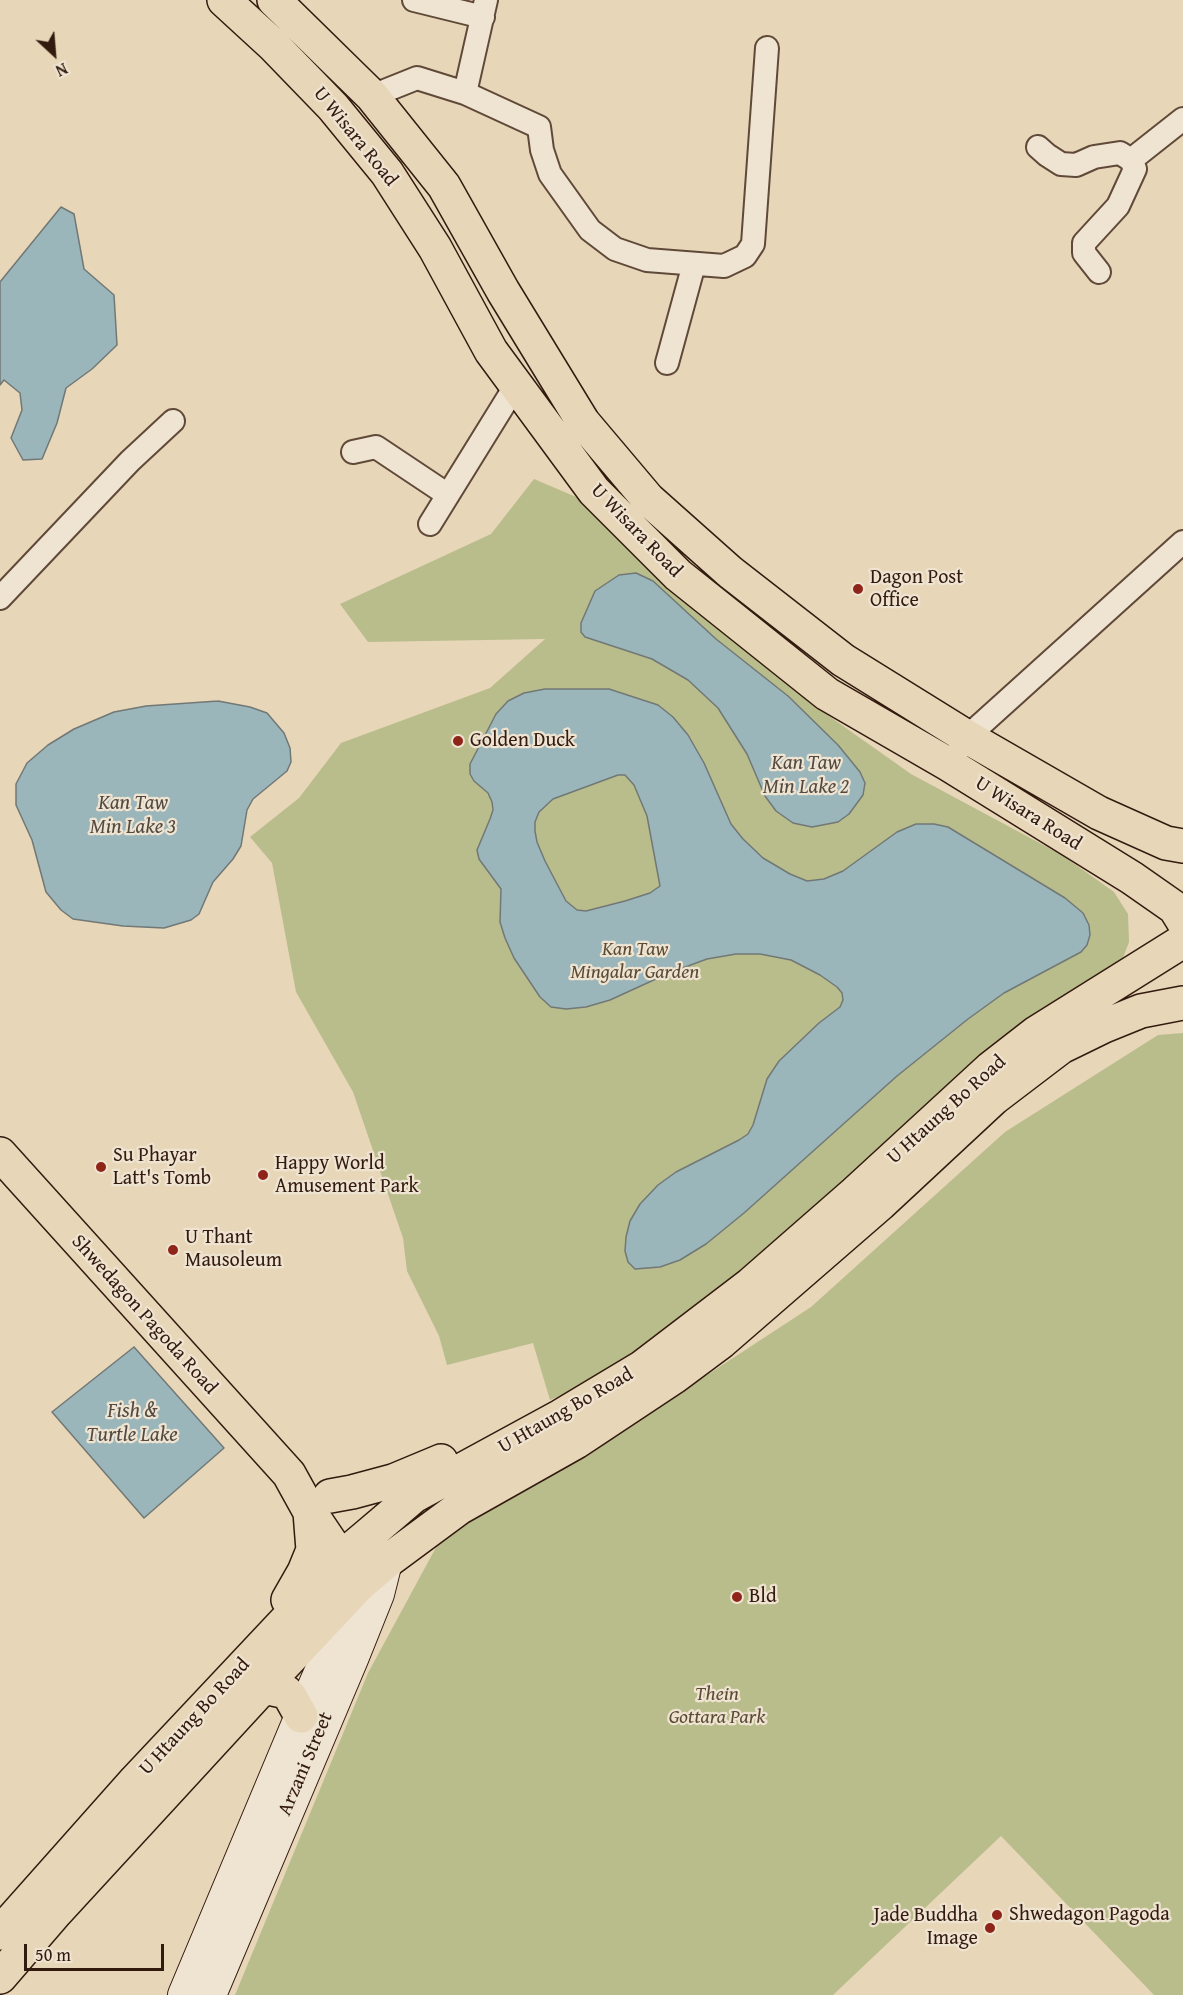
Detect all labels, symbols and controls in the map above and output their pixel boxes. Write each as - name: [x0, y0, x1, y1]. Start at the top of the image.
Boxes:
- north arrow: [24, 24, 84, 84]
- text: N: [52, 57, 72, 83]
- street label: U Wisara Road: [307, 82, 403, 192]
- street label: U Wisara Road: [585, 479, 687, 583]
- place label: Dagon Post Office: [870, 566, 963, 613]
- marker: Dagon Post Office: [851, 582, 865, 596]
- place label: Golden Duck: [470, 729, 575, 753]
- marker: Golden Duck: [451, 734, 465, 748]
- water label: Kan Taw Min Lake 2: [763, 751, 849, 801]
- street label: U Wisara Road: [970, 772, 1086, 856]
- water label: Kan Taw Min Lake 3: [90, 791, 176, 841]
- park label: Kan Taw Mingalar Garden: [571, 938, 699, 985]
- street label: U Htaung Bo Road: [883, 1050, 1011, 1170]
- place label: Su Phayar Latt's Tomb: [113, 1144, 211, 1191]
- place label: Happy World Amusement Park: [275, 1152, 419, 1199]
- marker: Su Phayar Latt's Tomb: [94, 1160, 108, 1174]
- marker: Happy World Amusement Park: [256, 1168, 270, 1182]
- place label: U Thant Mausoleum: [185, 1226, 282, 1273]
- street label: Shwedagon Pagoda Road: [66, 1230, 222, 1400]
- marker: U Thant Mausoleum: [166, 1243, 180, 1257]
- street label: U Htaung Bo Road: [494, 1363, 638, 1459]
- water label: Fish & Turtle Lake: [86, 1399, 178, 1449]
- place label: Bld: [749, 1585, 777, 1609]
- marker: Bld: [730, 1590, 744, 1604]
- street label: U Htaung Bo Road: [135, 1653, 255, 1781]
- park label: Thein Gottara Park: [669, 1683, 765, 1730]
- street label: Arzani Street: [273, 1708, 339, 1820]
- place label: Shwedagon Pagoda: [1009, 1903, 1170, 1927]
- place label: Jade Buddha Image: [874, 1904, 978, 1951]
- marker: Shwedagon Pagoda: [990, 1908, 1004, 1922]
- marker: Jade Buddha Image: [983, 1921, 997, 1935]
- scale bar: [27, 1932, 166, 1970]
- text: 50 m: [35, 1941, 71, 1968]

